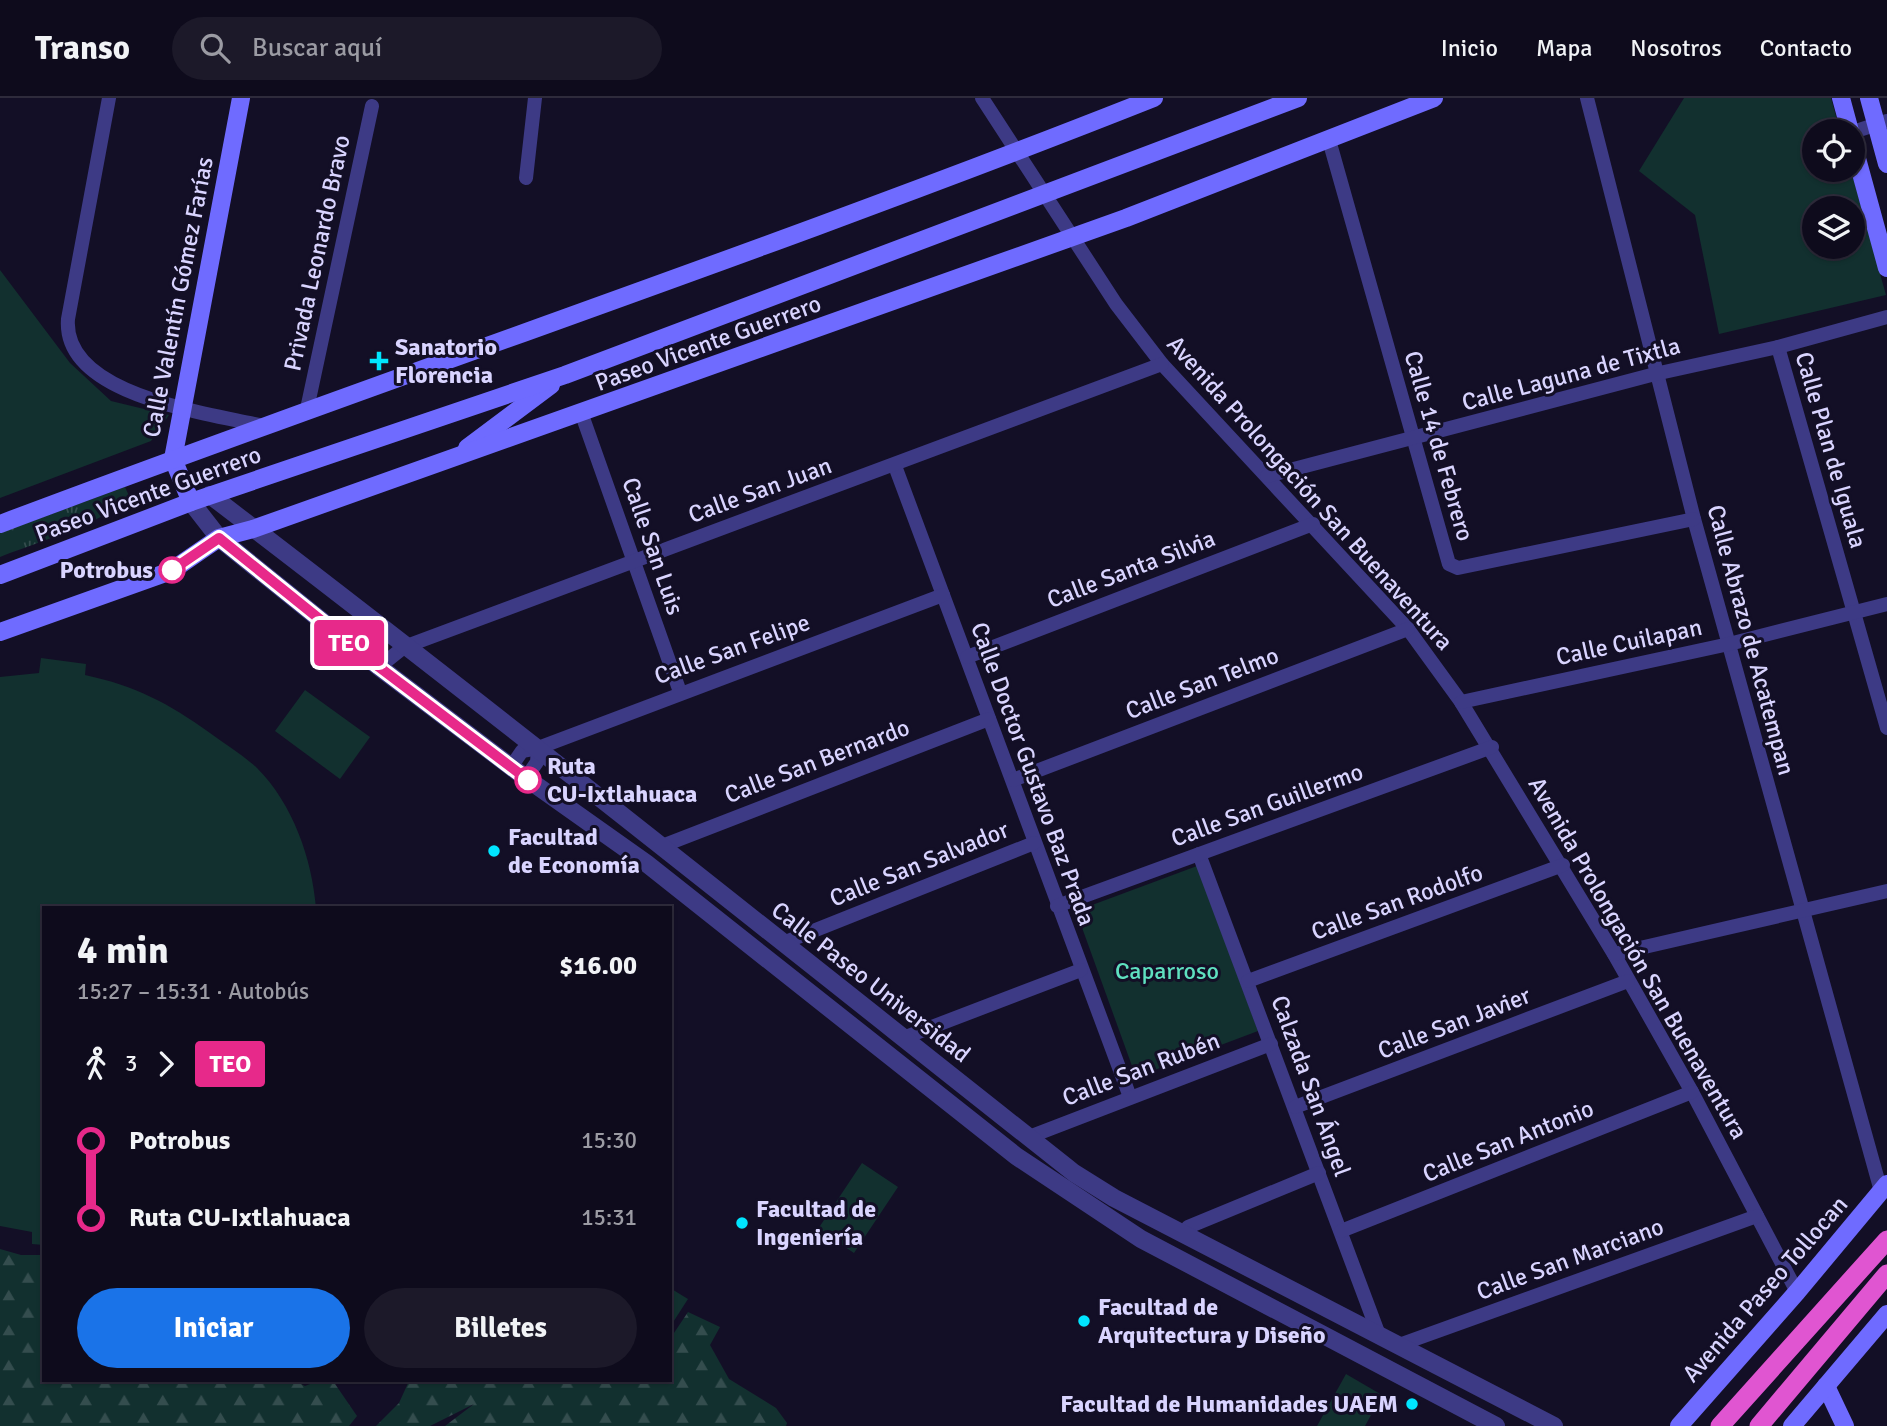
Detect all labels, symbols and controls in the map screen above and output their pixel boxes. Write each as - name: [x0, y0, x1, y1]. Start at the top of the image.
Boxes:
- search box: [172, 17, 662, 80]
- text: Transo: [35, 28, 130, 69]
- icon: search: [196, 29, 234, 67]
- text: Buscar aquí: [252, 32, 382, 64]
- text: Inicio: [1441, 33, 1498, 63]
- text: Mapa: [1536, 33, 1592, 63]
- text: Nosotros: [1630, 33, 1722, 63]
- text: Contacto: [1760, 33, 1852, 63]
- map controls: [1802, 119, 1865, 259]
- button: locate: [1802, 119, 1865, 182]
- street label: Privada Leonardo Bravo: [277, 132, 357, 374]
- street label: Calle Valentín Gómez Farías: [136, 154, 220, 440]
- button: layers: [1802, 196, 1865, 259]
- street label: Paseo Vicente Guerrero: [591, 288, 825, 398]
- street label: Avenida Prolongación San Buenaventura: [1161, 329, 1459, 657]
- street label: Calle Laguna de Tixtla: [1458, 330, 1684, 418]
- place label: Sanatorio Florencia: [395, 332, 497, 390]
- street label: Calle 14 de Febrero: [1398, 347, 1480, 545]
- street label: Calle Plan de Iguala: [1789, 348, 1873, 552]
- marker: Sanatorio Florencia: [369, 351, 389, 371]
- street label: Paseo Vicente Guerrero: [31, 439, 265, 549]
- street label: Calle San Juan: [684, 450, 836, 530]
- street label: Calle San Luis: [615, 473, 691, 619]
- street label: Calle Abrazo de Acatempan: [1700, 502, 1802, 778]
- street label: Calle Santa Silvia: [1043, 523, 1219, 615]
- place label: Potrobus: [60, 555, 153, 585]
- marker: Potrobus: [159, 557, 185, 583]
- street label: Calle San Felipe: [650, 607, 814, 691]
- street label: Calle Cuilapan: [1553, 612, 1705, 672]
- street label: Calle Doctor Gustavo Baz Prada: [964, 618, 1102, 930]
- line badge: TEO: [309, 620, 389, 666]
- text: TEO: [328, 628, 370, 658]
- street label: Calle San Telmo: [1121, 640, 1283, 726]
- street label: Calle San Bernardo: [720, 712, 914, 810]
- place label: Ruta CU-Ixtlahuaca: [547, 751, 697, 809]
- street label: Calle San Guillermo: [1167, 756, 1367, 854]
- marker: Ruta CU-Ixtlahuaca: [515, 767, 541, 793]
- street label: Avenida Prolongación San Buenaventura: [1522, 772, 1754, 1144]
- street label: Calle San Salvador: [825, 814, 1013, 914]
- place label: Facultad de Economía: [508, 822, 640, 880]
- marker: Facultad de Economía: [486, 843, 502, 859]
- street label: Calle San Rodolfo: [1307, 857, 1487, 947]
- street label: Calle Paseo Universidad: [765, 895, 977, 1069]
- text: 4 min: [77, 927, 169, 974]
- text: $16.00: [559, 950, 637, 982]
- park label: Caparroso: [1115, 956, 1219, 986]
- text: 15:27 – 15:31 · Autobús: [77, 977, 309, 1006]
- street label: Calle San Javier: [1373, 980, 1535, 1066]
- street label: Calzada San Ángel: [1264, 991, 1358, 1181]
- street label: Calle San Rubén: [1058, 1025, 1224, 1113]
- icon: walk: [77, 1045, 115, 1083]
- icon: forward: [147, 1045, 185, 1083]
- text: 3: [125, 1049, 137, 1078]
- text: TEO: [209, 1049, 251, 1079]
- street label: Calle San Antonio: [1418, 1093, 1598, 1189]
- text: Potrobus: [129, 1125, 230, 1157]
- text: 15:30: [581, 1126, 637, 1155]
- street label: Avenida Paseo Tollocan: [1676, 1190, 1854, 1388]
- place label: Facultad de Ingeniería: [756, 1194, 876, 1252]
- text: Ruta CU-Ixtlahuaca: [129, 1202, 351, 1234]
- text: 15:31: [581, 1203, 637, 1232]
- street label: Calle San Marciano: [1472, 1211, 1668, 1307]
- marker: Facultad de Ingeniería: [734, 1215, 750, 1231]
- button: Iniciar: [77, 1288, 350, 1368]
- button: Billetes: [364, 1288, 637, 1368]
- place label: Facultad de Arquitectura y Diseño: [1098, 1292, 1325, 1350]
- marker: Facultad de Arquitectura y Diseño: [1076, 1313, 1092, 1329]
- place label: Facultad de Humanidades UAEM: [1060, 1389, 1398, 1419]
- marker: Facultad de Humanidades UAEM: [1404, 1396, 1420, 1412]

